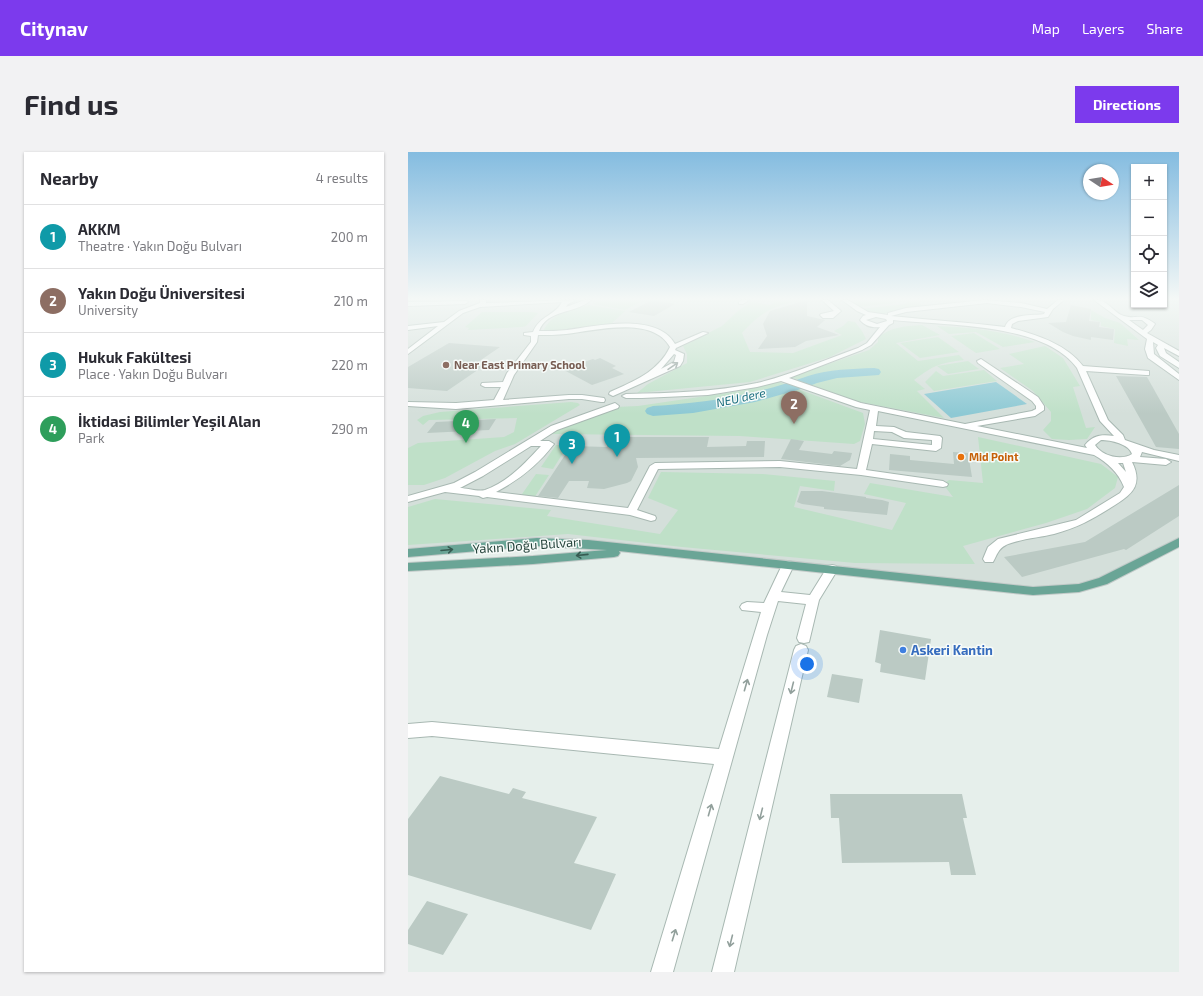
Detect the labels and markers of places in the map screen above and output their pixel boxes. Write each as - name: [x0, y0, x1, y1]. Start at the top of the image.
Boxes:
- place label: Near East Primary School: [454, 358, 586, 372]
- marker: Near East Primary School: [441, 360, 451, 370]
- pin: 2: [781, 391, 807, 424]
- pin: 4: [453, 410, 479, 443]
- pin: 1: [604, 424, 630, 457]
- pin: 3: [559, 431, 585, 464]
- place label: Mid Point: [969, 450, 1019, 463]
- marker: Mid Point: [956, 452, 966, 462]
- place label: Askeri Kantin: [911, 642, 993, 658]
- marker: Askeri Kantin: [898, 645, 908, 655]

